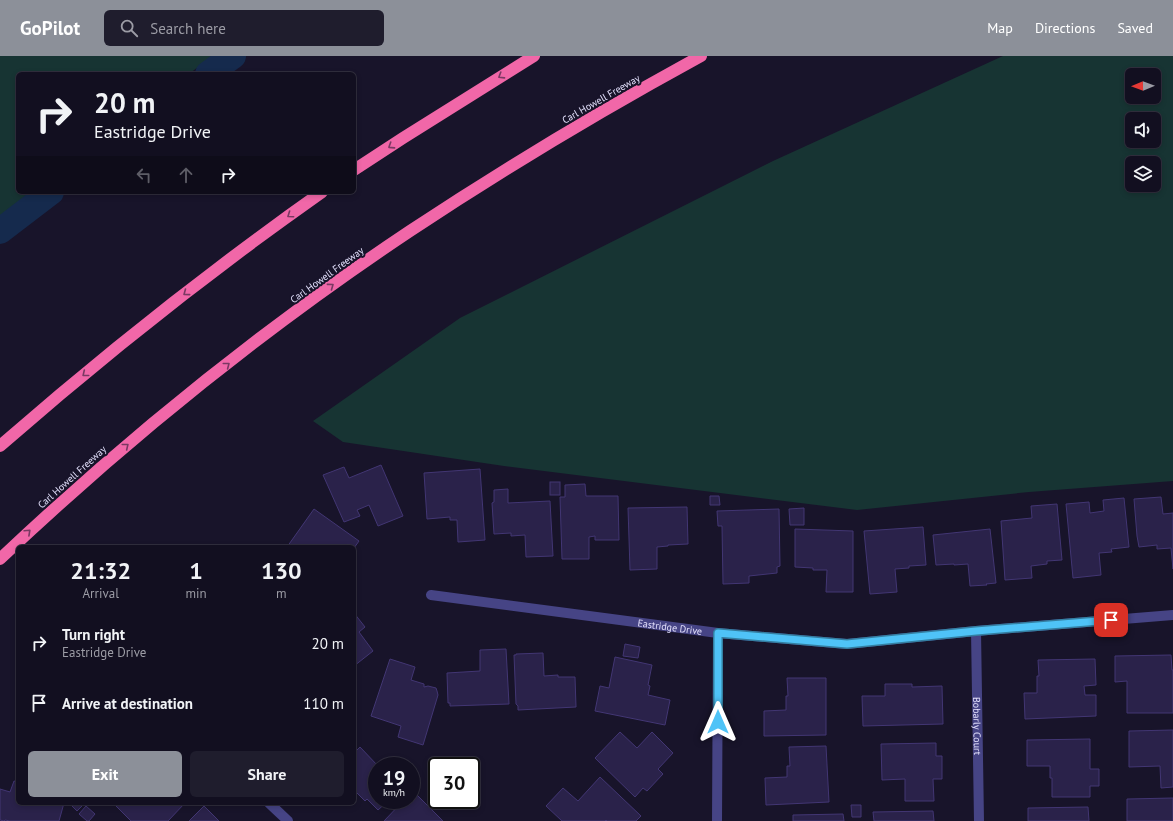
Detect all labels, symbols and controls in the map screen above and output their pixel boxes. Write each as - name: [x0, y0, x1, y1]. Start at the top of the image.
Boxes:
- search box: [104, 10, 384, 46]
- text: GoPilot: [20, 16, 80, 40]
- icon: search: [118, 17, 140, 39]
- text: Search here: [150, 19, 226, 38]
- text: Map: [987, 19, 1013, 37]
- text: Directions: [1035, 19, 1095, 37]
- text: Saved: [1117, 19, 1153, 37]
- north arrow: [1125, 68, 1161, 104]
- map controls: [1125, 68, 1161, 192]
- one-way arrow: [498, 71, 505, 79]
- street label: Carl Howell Freeway: [560, 71, 643, 127]
- text: 20 m: [94, 84, 155, 121]
- icon: right: [28, 88, 80, 140]
- button: sound: [1125, 112, 1161, 148]
- text: Eastridge Drive: [94, 120, 211, 143]
- one-way arrow: [388, 141, 395, 148]
- button: layers: [1125, 156, 1161, 192]
- icon: left: [133, 164, 155, 186]
- icon: ahead: [175, 164, 197, 186]
- icon: right: [217, 164, 239, 186]
- one-way arrow: [287, 210, 294, 218]
- street label: Carl Howell Freeway: [288, 244, 367, 306]
- one-way arrow: [326, 284, 333, 291]
- one-way arrow: [184, 288, 191, 295]
- one-way arrow: [223, 362, 230, 369]
- one-way arrow: [82, 369, 89, 376]
- street label: Carl Howell Freeway: [35, 443, 109, 511]
- one-way arrow: [121, 444, 128, 451]
- one-way arrow: [23, 529, 31, 537]
- text: 21:32: [70, 555, 131, 586]
- text: 1: [189, 555, 203, 586]
- text: 130: [261, 555, 302, 586]
- text: Arrival: [83, 585, 119, 602]
- text: min: [185, 585, 207, 602]
- text: m: [276, 585, 287, 602]
- pin: [1094, 603, 1128, 637]
- icon: arrive: [1100, 609, 1122, 631]
- street label: Eastridge Drive: [637, 616, 703, 637]
- text: Turn right: [62, 625, 125, 644]
- icon: right: [28, 632, 50, 654]
- text: 20 m: [311, 634, 344, 653]
- text: Eastridge Drive: [62, 644, 146, 661]
- icon: arrive: [28, 692, 50, 714]
- text: Arrive at destination: [62, 694, 193, 713]
- text: 110 m: [303, 694, 344, 713]
- street label: Bobarly Court: [971, 697, 984, 756]
- position arrow: [697, 701, 739, 743]
- button: Exit: [28, 751, 182, 797]
- button: Share: [190, 751, 344, 797]
- speed limit sign: 30: [428, 757, 480, 809]
- text: 19: [383, 765, 405, 791]
- text: km/h: [383, 786, 405, 799]

